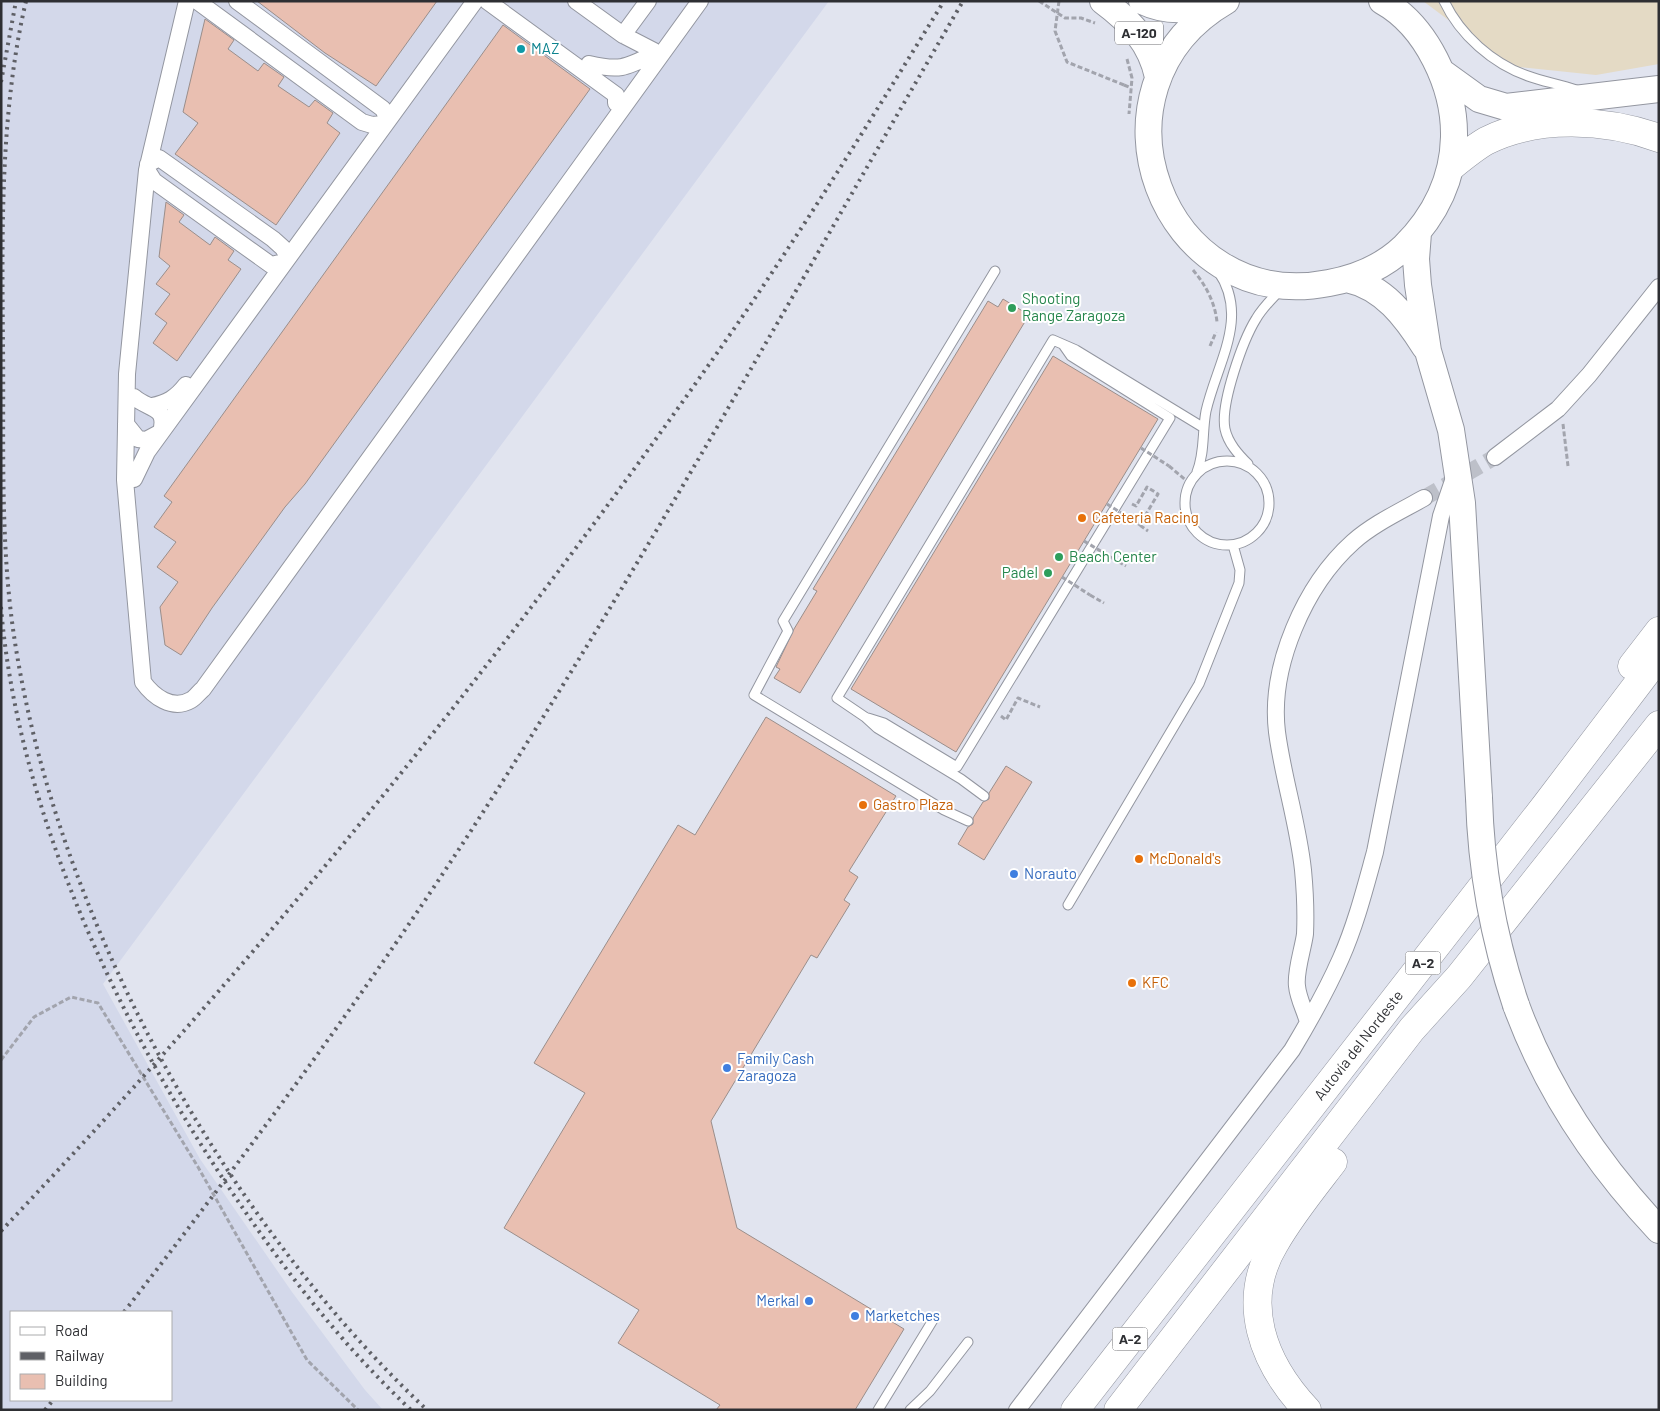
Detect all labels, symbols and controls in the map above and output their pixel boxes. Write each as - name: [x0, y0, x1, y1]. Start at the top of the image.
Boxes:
- road number: A-120: [1115, 22, 1163, 44]
- place label: MAZ: [531, 39, 559, 57]
- marker: MAZ: [515, 43, 527, 55]
- place label: Shooting Range Zaragoza: [1022, 289, 1126, 324]
- marker: Shooting Range Zaragoza: [1006, 302, 1018, 314]
- place label: Cafeteria Racing: [1092, 508, 1199, 526]
- marker: Cafeteria Racing: [1076, 512, 1088, 524]
- place label: Beach Center: [1069, 547, 1157, 565]
- marker: Beach Center: [1053, 551, 1065, 563]
- place label: Padel: [1002, 563, 1038, 581]
- marker: Padel: [1042, 567, 1054, 579]
- place label: Gastro Plaza: [873, 795, 953, 813]
- marker: Gastro Plaza: [857, 799, 869, 811]
- place label: McDonald's: [1149, 849, 1221, 867]
- marker: McDonald's: [1133, 853, 1145, 865]
- place label: Norauto: [1024, 864, 1077, 882]
- marker: Norauto: [1008, 868, 1020, 880]
- road number: A-2: [1406, 951, 1440, 974]
- place label: KFC: [1142, 973, 1169, 991]
- marker: KFC: [1126, 977, 1138, 989]
- street label: Autovía del Nordeste: [1310, 986, 1406, 1103]
- place label: Family Cash Zaragoza: [737, 1049, 814, 1084]
- marker: Family Cash Zaragoza: [721, 1062, 733, 1074]
- place label: Merkal: [756, 1291, 799, 1309]
- marker: Merkal: [803, 1295, 815, 1307]
- place label: Marketches: [865, 1306, 940, 1324]
- marker: Marketches: [849, 1310, 861, 1322]
- legend: [10, 1311, 172, 1401]
- text: Road: [55, 1321, 88, 1339]
- road number: A-2: [1112, 1328, 1148, 1350]
- text: Railway: [55, 1346, 104, 1364]
- text: Building: [55, 1371, 108, 1389]

